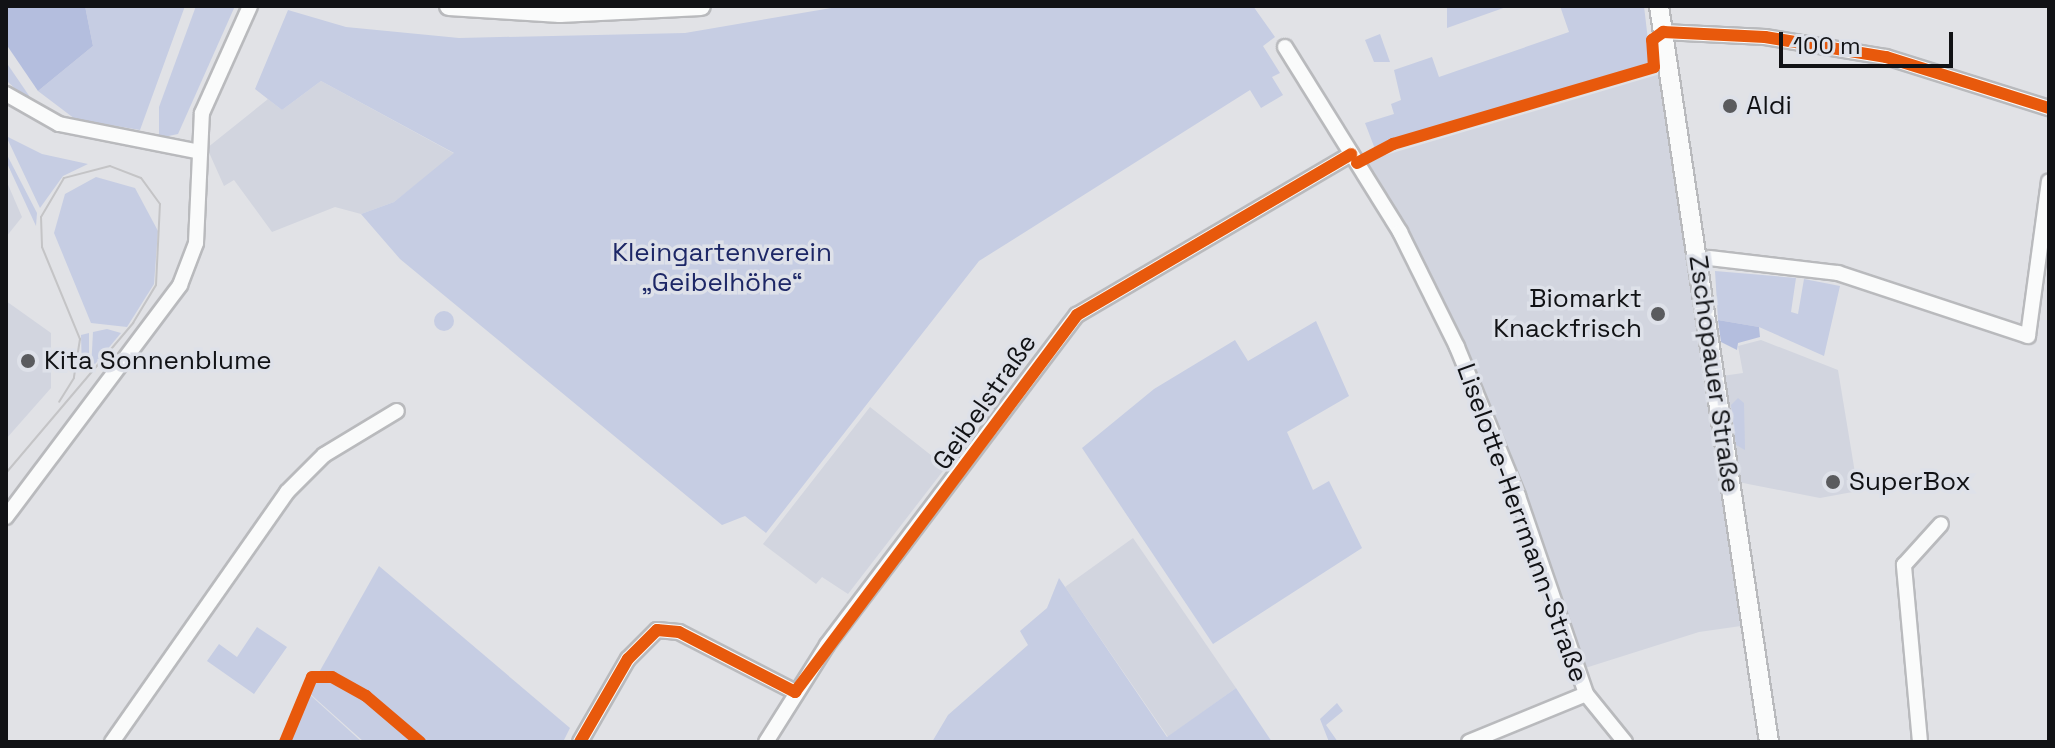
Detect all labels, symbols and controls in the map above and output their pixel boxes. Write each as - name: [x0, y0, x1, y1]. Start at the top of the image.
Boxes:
- scale bar: [1783, 16, 1957, 66]
- text: 100 m: [1793, 30, 1861, 61]
- place label: Aldi: [1746, 90, 1792, 122]
- marker: Aldi: [1721, 97, 1739, 115]
- park label: Kleingartenverein „Geibelhöhe“: [612, 237, 832, 298]
- street label: Zschopauer Straße: [1682, 253, 1746, 495]
- place label: Biomarkt Knackfrisch: [1493, 283, 1642, 344]
- marker: Biomarkt Knackfrisch: [1649, 305, 1667, 323]
- street label: Geibelstraße: [927, 328, 1043, 476]
- place label: Kita Sonnenblume: [44, 345, 272, 377]
- marker: Kita Sonnenblume: [19, 352, 37, 370]
- street label: Liselotte-Herrmann-Straße: [1450, 359, 1594, 687]
- place label: SuperBox: [1849, 466, 1971, 498]
- marker: SuperBox: [1824, 473, 1842, 491]

